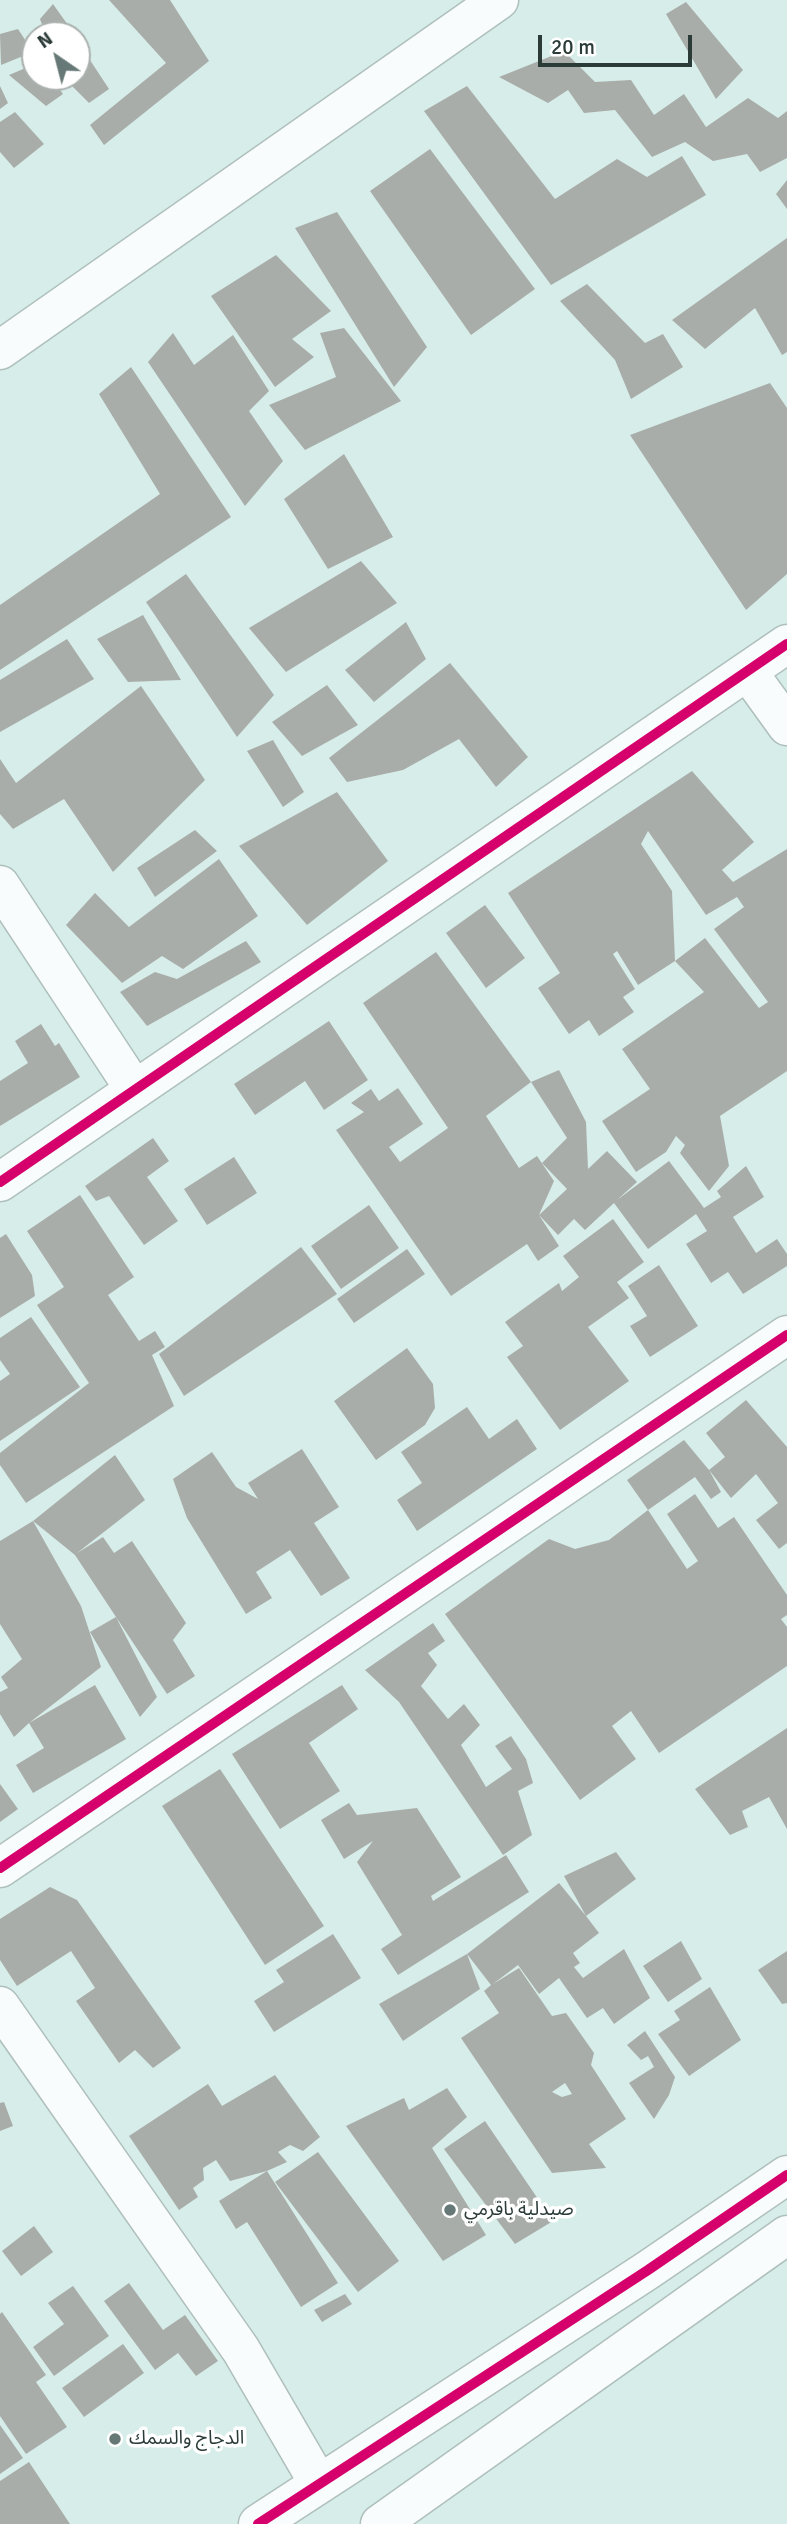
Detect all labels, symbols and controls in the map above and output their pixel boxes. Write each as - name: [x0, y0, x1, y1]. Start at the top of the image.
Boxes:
- north arrow: [21, 21, 91, 91]
- scale bar: [542, 21, 696, 65]
- text: N: [33, 27, 57, 54]
- text: 20 m: [551, 34, 595, 60]
- place label: صيدلية باقرمي: [464, 2199, 574, 2221]
- marker: صيدلية باقرمي: [442, 2202, 458, 2218]
- place label: الدجاج والسمك: [129, 2428, 244, 2450]
- marker: الدجاج والسمك: [107, 2431, 123, 2447]

